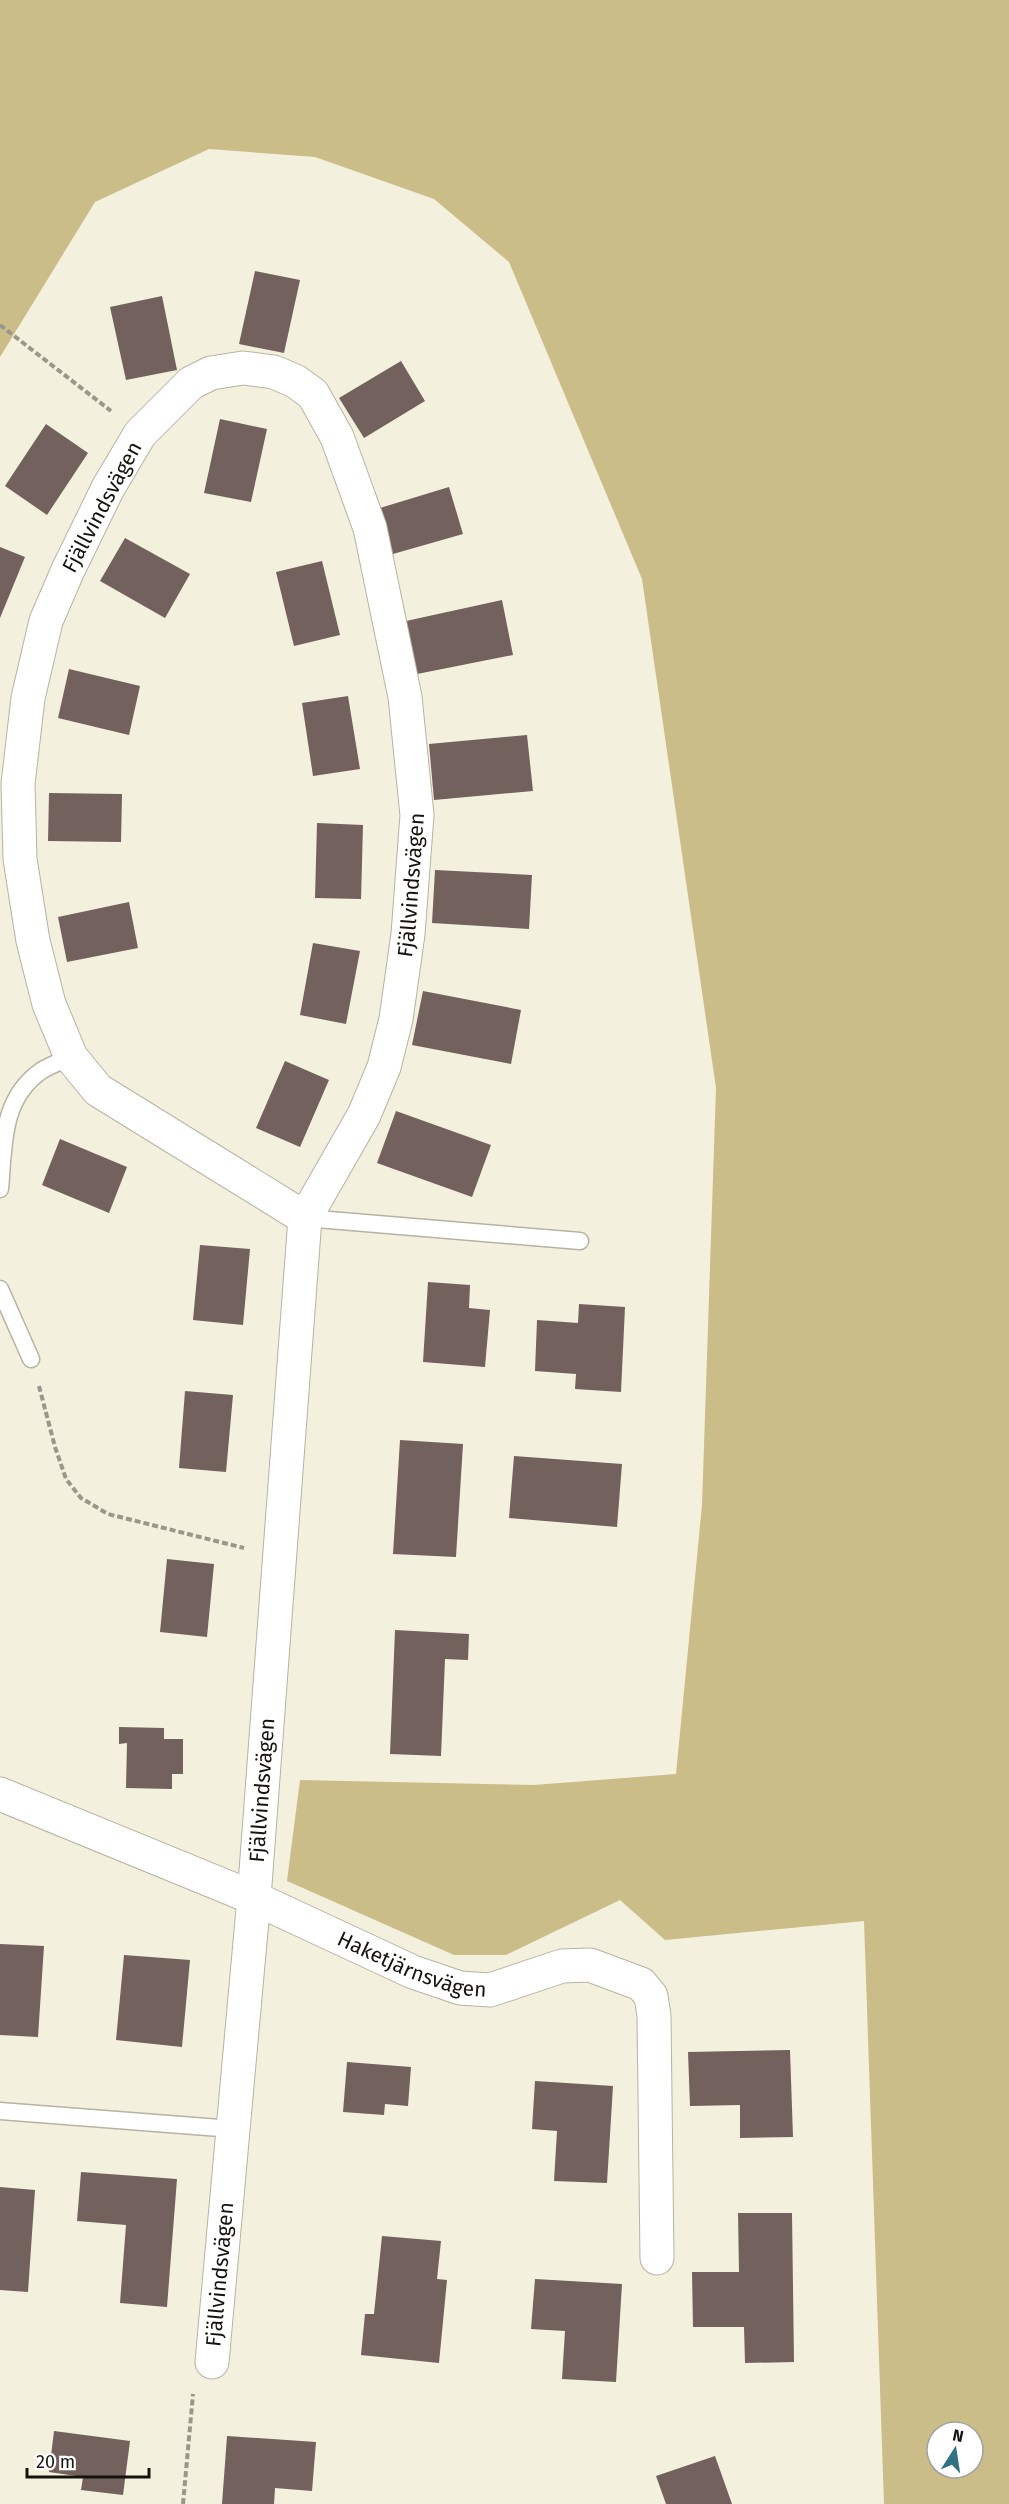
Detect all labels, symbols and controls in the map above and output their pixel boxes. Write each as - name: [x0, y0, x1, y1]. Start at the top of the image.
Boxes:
- street label: Fjällvindsvägen: [56, 437, 148, 577]
- street label: Fjällvindsvägen: [392, 812, 430, 959]
- street label: Fjällvindsvägen: [244, 1717, 280, 1863]
- street label: Haketjärnsvägen: [333, 1926, 487, 2003]
- street label: Fjällvindsvägen: [200, 2201, 239, 2348]
- north arrow: [925, 2420, 985, 2480]
- text: N: [951, 2425, 965, 2446]
- scale bar: [27, 2441, 148, 2479]
- text: 20 m: [36, 2451, 75, 2473]

